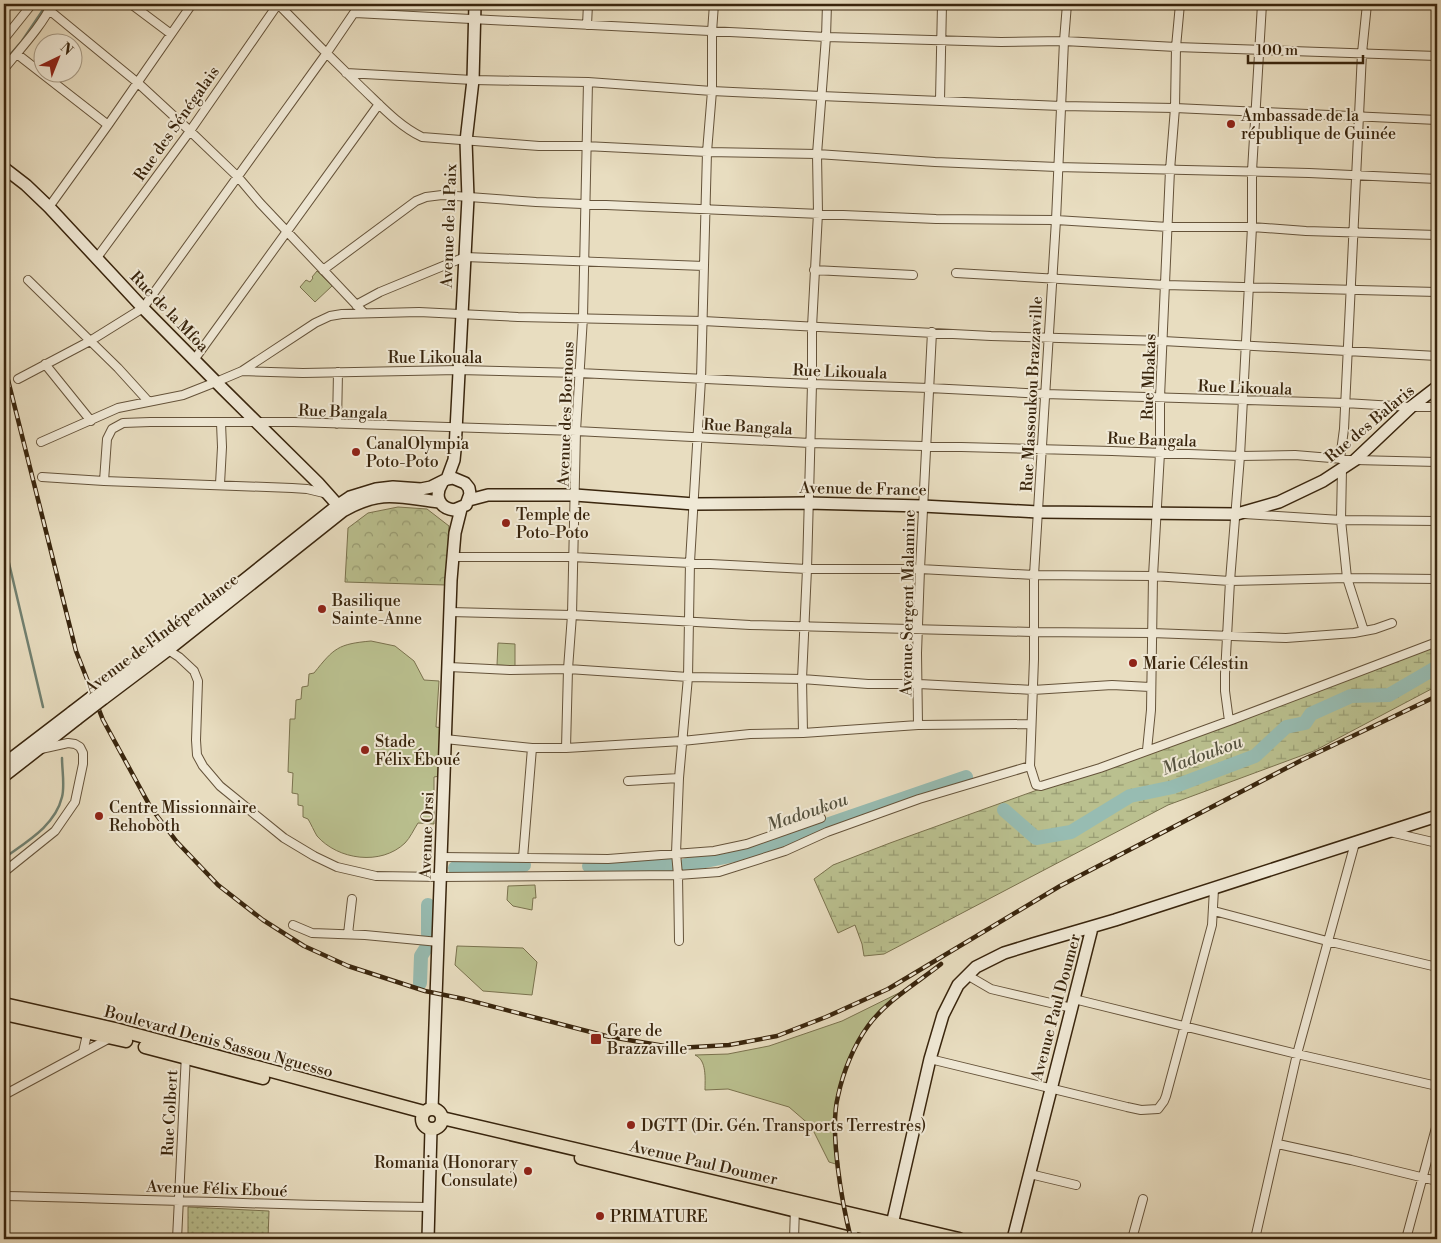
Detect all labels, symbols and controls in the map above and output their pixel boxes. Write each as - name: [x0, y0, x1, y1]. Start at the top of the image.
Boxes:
- north arrow: [32, 32, 82, 82]
- scale bar: [1248, 32, 1364, 64]
- text: N: [56, 39, 76, 60]
- text: 100 m: [1256, 41, 1298, 60]
- street label: Rue des Sénégalais: [130, 62, 224, 185]
- place label: Ambassade de la république de Guinée: [1240, 106, 1396, 144]
- marker: Ambassade de la république de Guinée: [1225, 118, 1237, 130]
- street label: Avenue de la Paix: [437, 163, 461, 289]
- street label: Rue de la Mfoa: [126, 267, 214, 357]
- street label: Rue Massoukou Brazzaville: [1017, 296, 1047, 492]
- street label: Rue Mbakas: [1137, 333, 1161, 421]
- street label: Avenue des Bornous: [553, 341, 579, 488]
- street label: Rue Likouala: [388, 348, 483, 368]
- street label: Rue Likouala: [792, 360, 889, 384]
- street label: Rue Likouala: [1197, 376, 1294, 400]
- street label: Rue des Balaris: [1321, 381, 1418, 467]
- street label: Rue Bangala: [298, 400, 389, 424]
- street label: Rue Bangala: [703, 415, 794, 439]
- street label: Rue Bangala: [1107, 428, 1198, 452]
- place label: CanalOlympia Poto-Poto: [366, 434, 470, 472]
- marker: CanalOlympia Poto-Poto: [350, 446, 362, 458]
- street label: Avenue de France: [798, 478, 927, 500]
- place label: Temple de Poto-Poto: [516, 505, 590, 543]
- street label: Avenue Sergent Malamine: [896, 509, 920, 698]
- marker: Temple de Poto-Poto: [500, 517, 512, 529]
- street label: Avenue de l'Indépendance: [80, 569, 242, 699]
- place label: Basilique Sainte-Anne: [331, 591, 422, 629]
- marker: Basilique Sainte-Anne: [316, 603, 328, 615]
- place label: Marie Célestin: [1143, 654, 1249, 674]
- marker: Marie Célestin: [1127, 657, 1139, 669]
- water label: Madoukou: [1158, 730, 1247, 781]
- place label: Stade Félix Éboué: [375, 732, 460, 770]
- marker: Stade Félix Éboué: [359, 744, 371, 756]
- water label: Madoukou: [763, 788, 852, 837]
- street label: Avenue Orsi: [415, 791, 439, 880]
- place label: Centre Missionnaire Rehoboth: [109, 798, 256, 836]
- marker: Centre Missionnaire Rehoboth: [93, 810, 105, 822]
- street label: Avenue Paul Doumer: [1027, 932, 1085, 1084]
- street label: Boulevard Denis Sassou Nguesso: [101, 1002, 335, 1082]
- place label: Gare de Brazzaville: [606, 1021, 687, 1059]
- marker: Gare de Brazzaville: [589, 1032, 603, 1046]
- street label: Rue Colbert: [158, 1069, 182, 1157]
- place label: DGTT (Dir. Gén. Transports Terrestres): [641, 1116, 926, 1136]
- marker: DGTT (Dir. Gén. Transports Terrestres): [625, 1119, 637, 1131]
- street label: Avenue Paul Doumer: [627, 1136, 780, 1190]
- place label: Romania (Honorary Consulate): [374, 1153, 518, 1191]
- marker: Romania (Honorary Consulate): [522, 1165, 534, 1177]
- street label: Avenue Félix Eboué: [145, 1177, 288, 1201]
- place label: PRIMATURE: [610, 1207, 708, 1227]
- marker: PRIMATURE: [594, 1210, 606, 1222]

